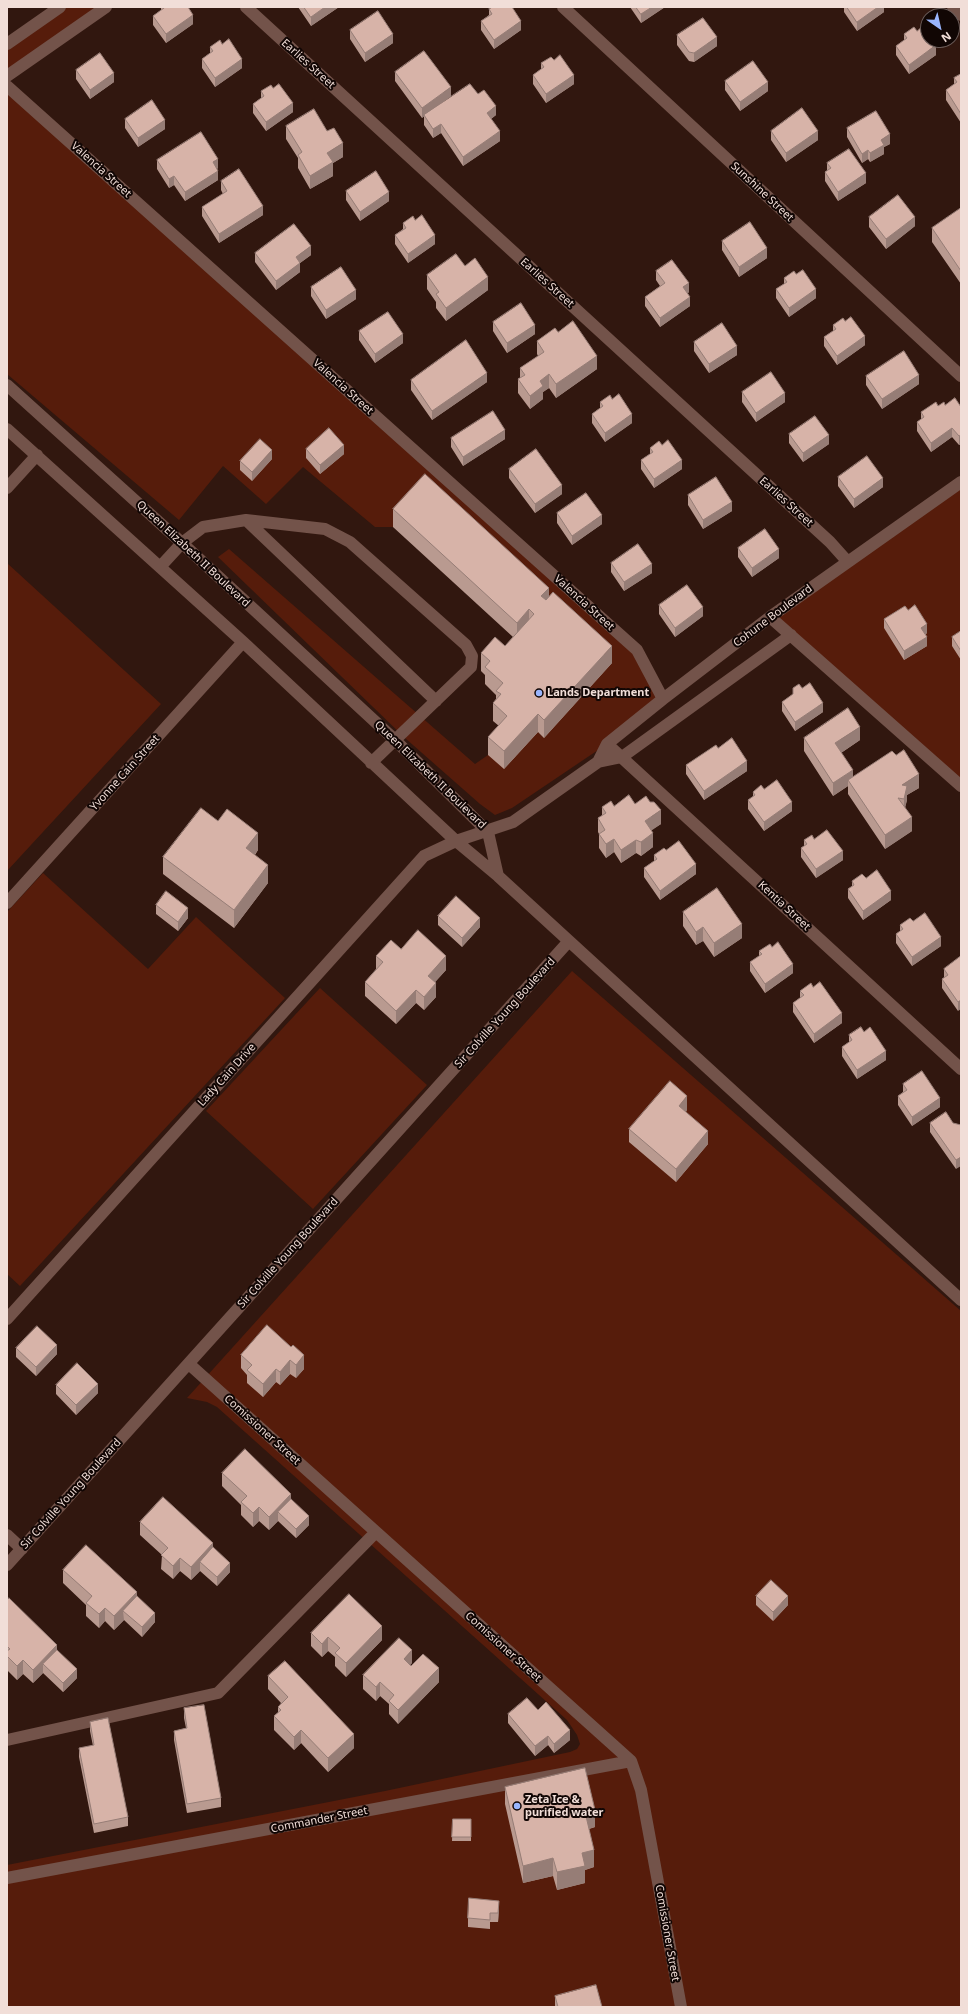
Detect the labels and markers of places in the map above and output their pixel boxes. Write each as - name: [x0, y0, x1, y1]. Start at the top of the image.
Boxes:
- place label: Lands Department: [547, 686, 649, 700]
- marker: Lands Department: [534, 688, 544, 698]
- place label: Zeta Ice & purified water: [525, 1793, 603, 1819]
- marker: Zeta Ice & purified water: [512, 1801, 522, 1811]

